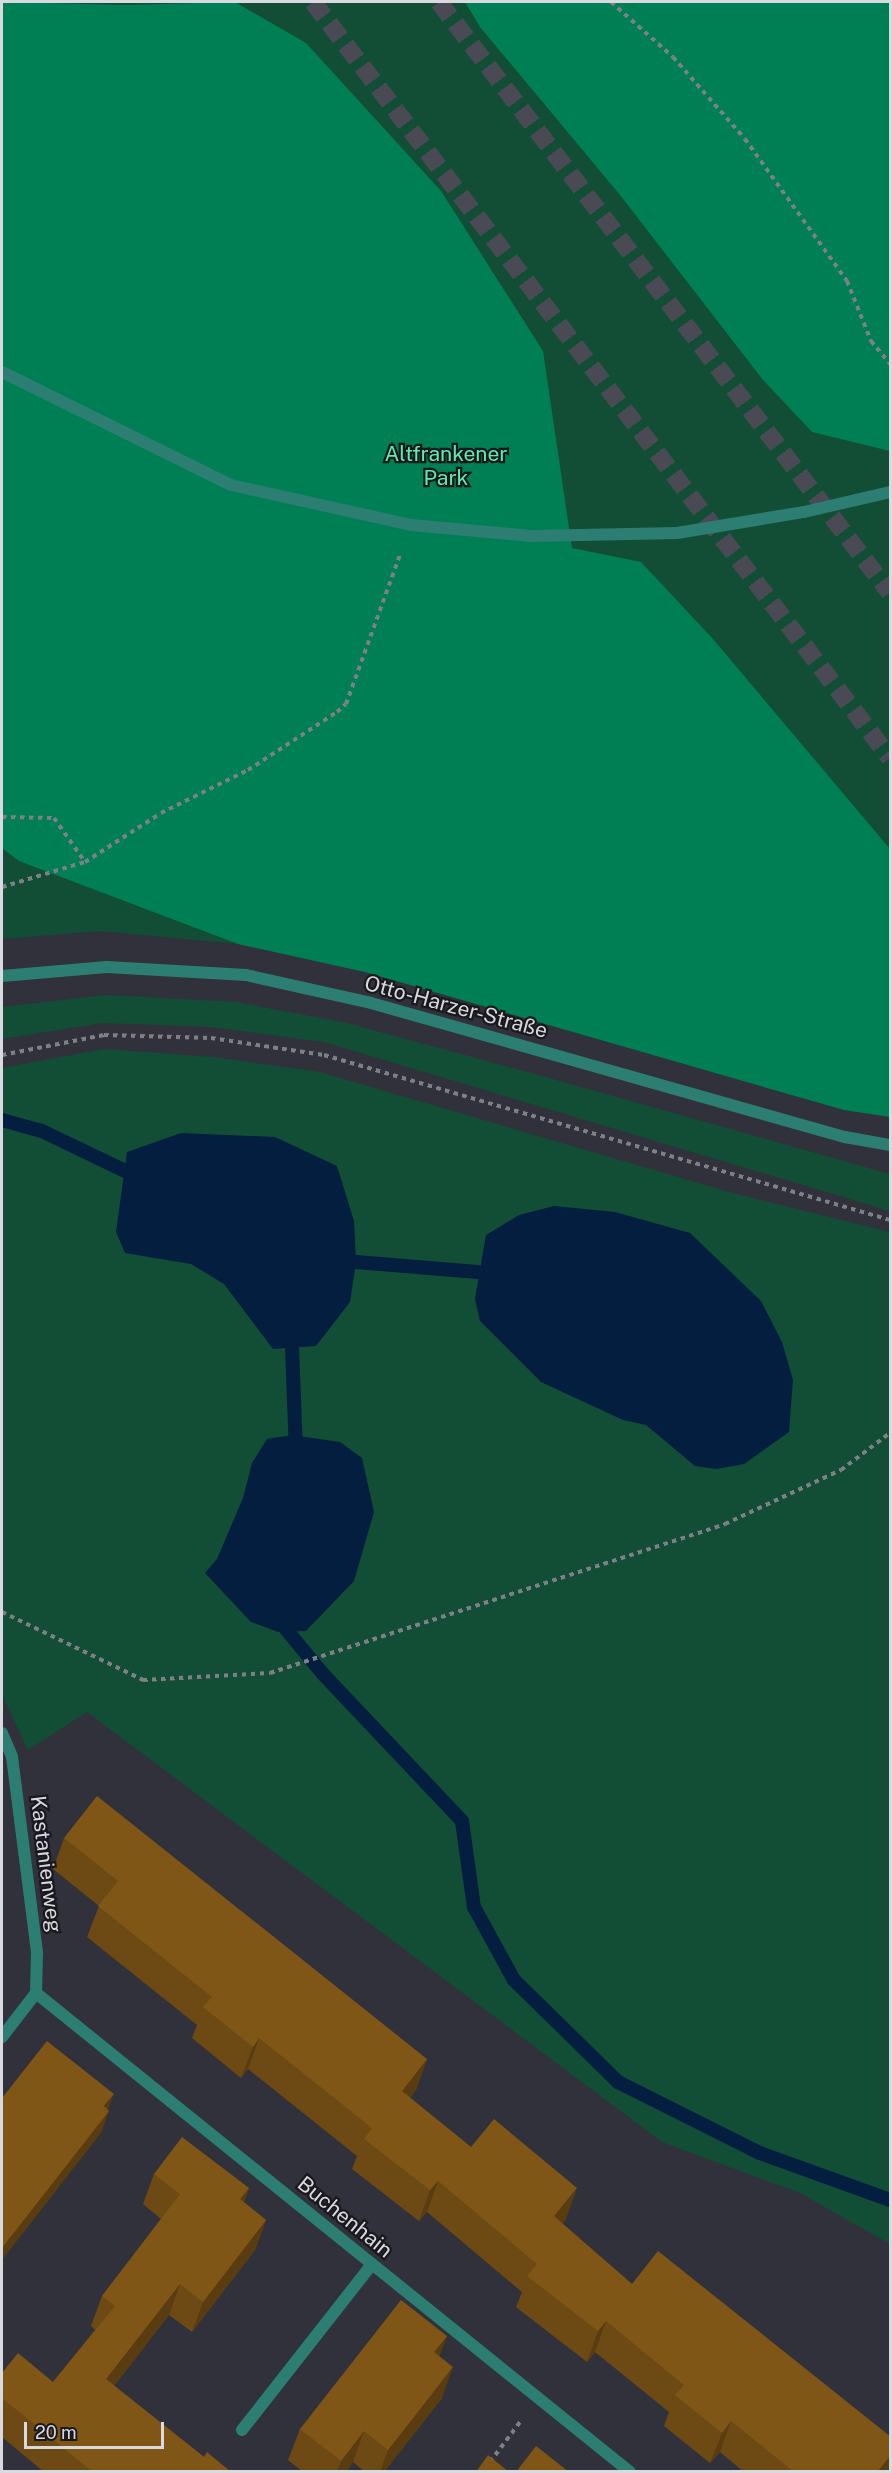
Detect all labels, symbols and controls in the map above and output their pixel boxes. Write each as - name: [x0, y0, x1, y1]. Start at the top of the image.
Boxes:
- park label: Altfrankener Park: [384, 441, 508, 491]
- street label: Otto-Harzer-Straße: [362, 970, 550, 1044]
- street label: Kastanienweg: [25, 1794, 67, 1934]
- street label: Buchenhain: [292, 2171, 398, 2263]
- scale bar: [27, 2410, 166, 2448]
- text: 20 m: [35, 2422, 77, 2443]

